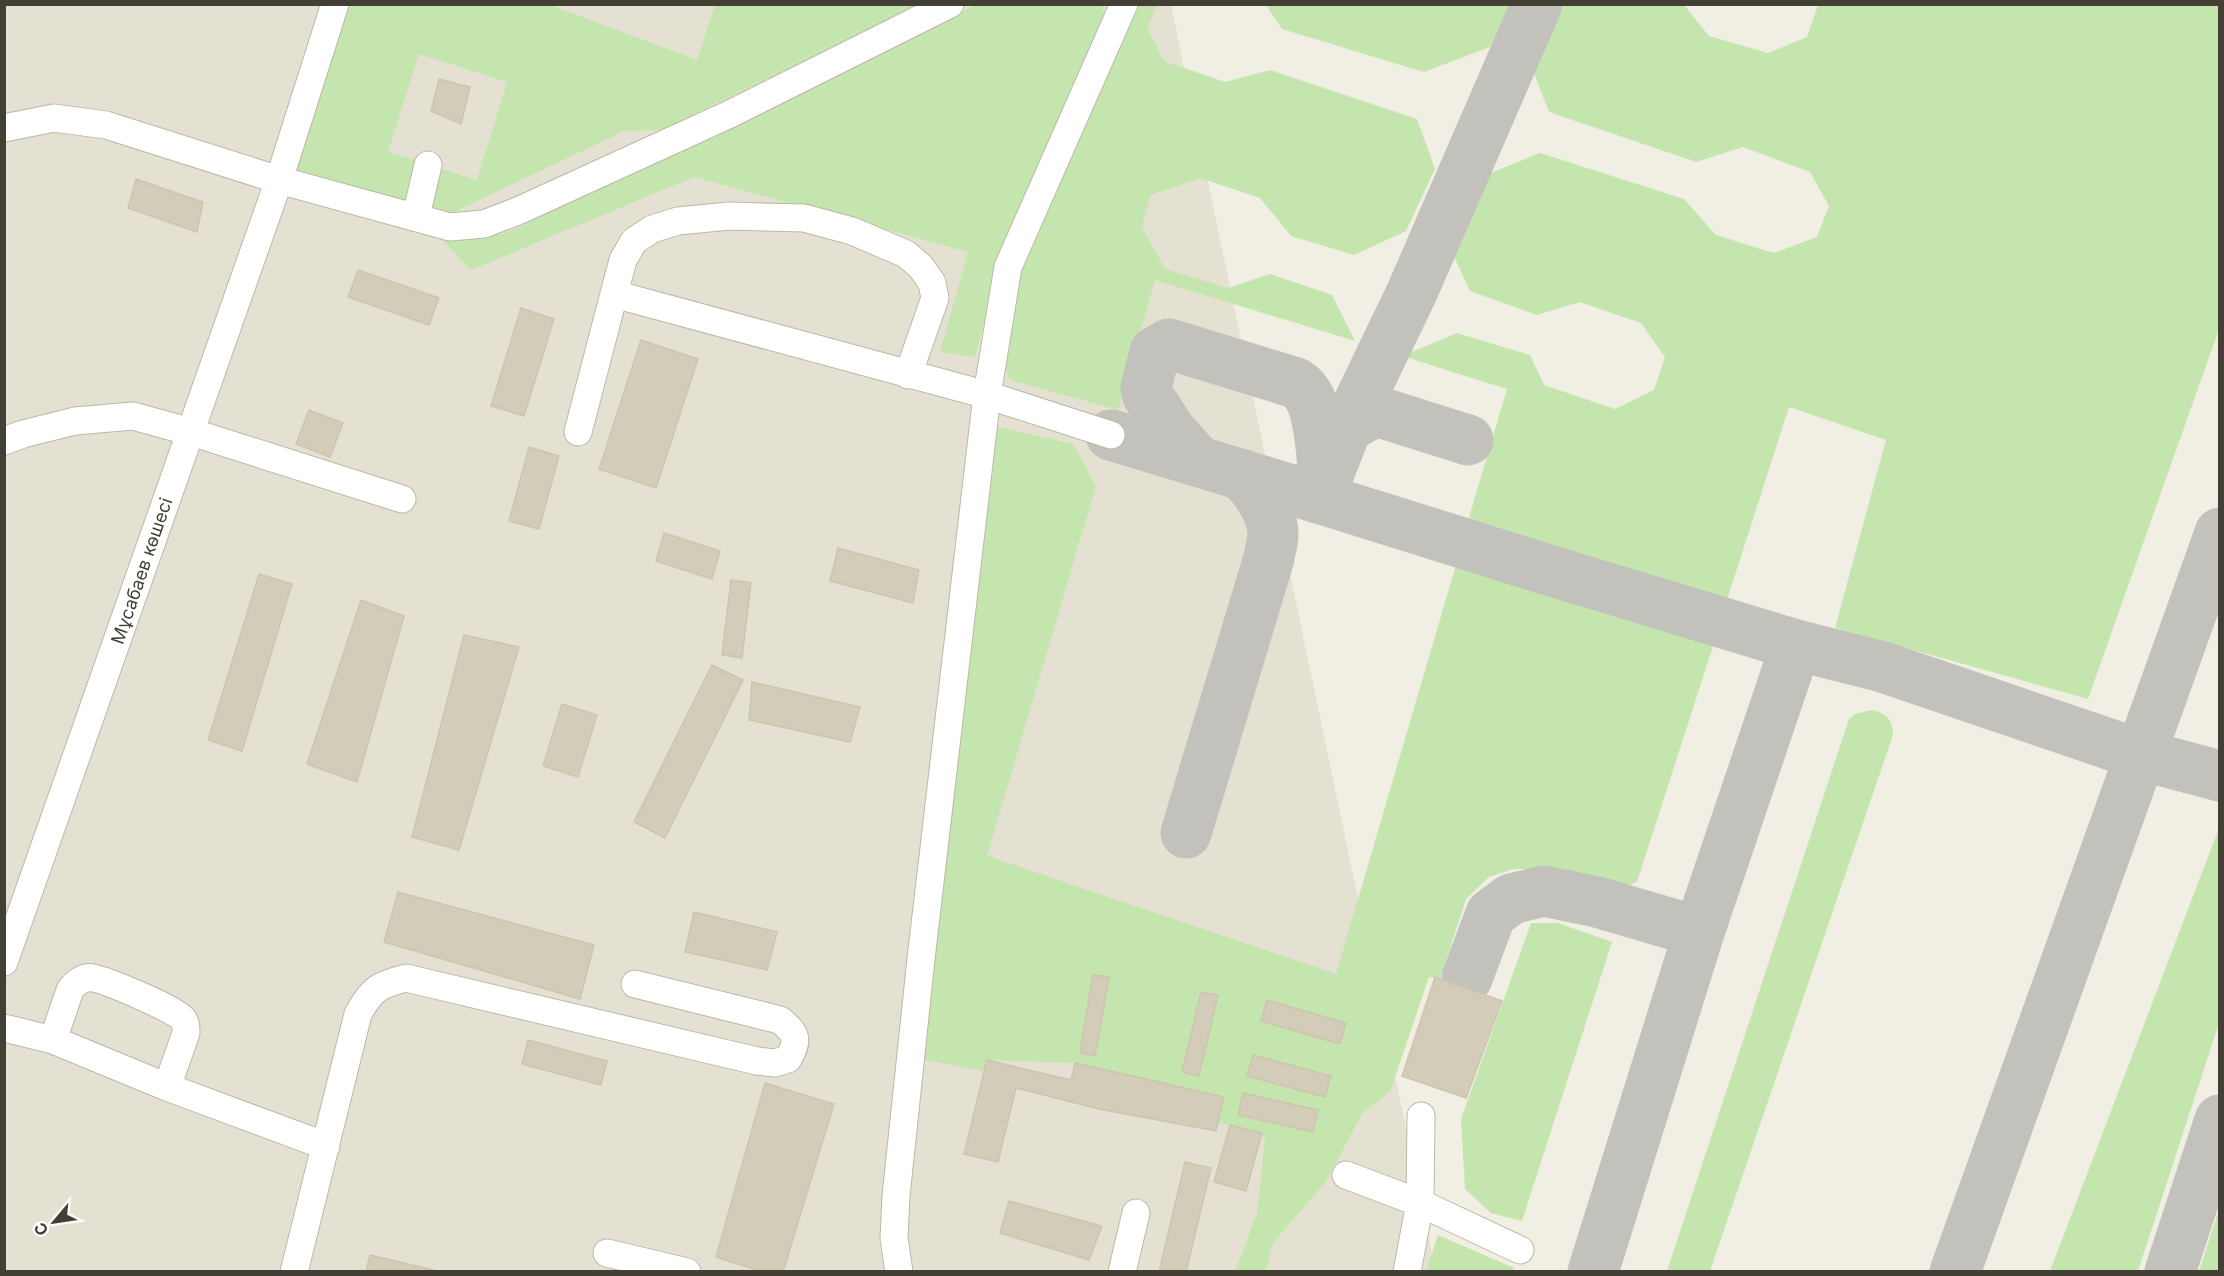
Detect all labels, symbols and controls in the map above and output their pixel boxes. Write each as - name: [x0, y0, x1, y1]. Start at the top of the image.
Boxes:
- street label: Мұсабаев көшесі: [107, 495, 176, 647]
- north arrow: [24, 1192, 84, 1252]
- text: С: [29, 1219, 52, 1239]

